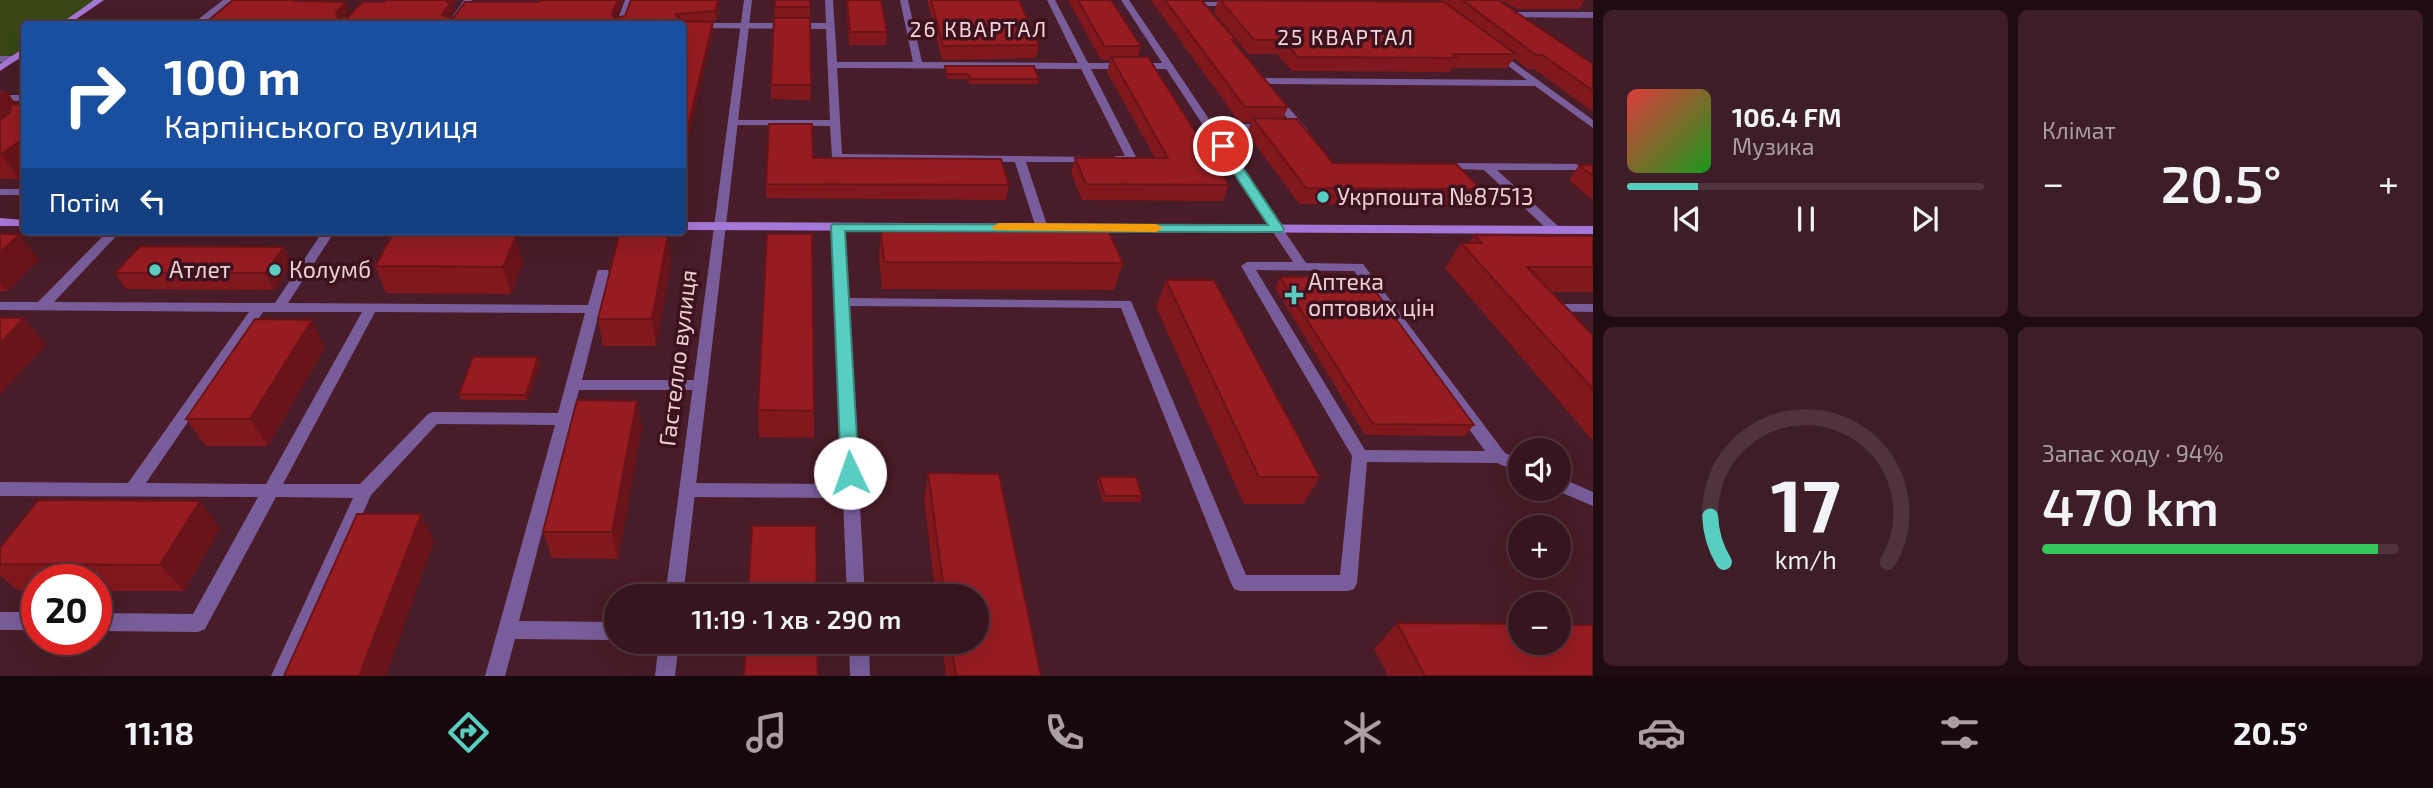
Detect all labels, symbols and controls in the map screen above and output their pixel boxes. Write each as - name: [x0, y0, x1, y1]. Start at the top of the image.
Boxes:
- district label: 26 КВАРТАЛ: [910, 16, 1048, 41]
- district label: 25 КВАРТАЛ: [1277, 24, 1415, 49]
- text: 100 m: [164, 46, 301, 105]
- icon: right: [49, 49, 140, 140]
- text: 106.4 FM: [1732, 101, 1842, 132]
- text: Карпінського вулиця: [164, 106, 479, 144]
- pin: [1193, 116, 1253, 176]
- text: Клімат: [2042, 116, 2116, 144]
- icon: arrive: [1204, 127, 1242, 165]
- text: Музика: [1732, 132, 1814, 160]
- text: 20.5°: [2161, 151, 2282, 213]
- text: −: [2042, 159, 2064, 205]
- text: +: [2378, 159, 2399, 205]
- icon: left: [134, 182, 172, 220]
- place label: Укрпошта №87513: [1337, 182, 1534, 210]
- text: Потім: [49, 186, 120, 217]
- marker: Укрпошта №87513: [1315, 189, 1331, 205]
- icon: previous: [1668, 200, 1706, 238]
- icon: pause: [1787, 200, 1825, 238]
- icon: next: [1906, 200, 1944, 238]
- place label: Атлет: [169, 255, 231, 283]
- place label: Колумб: [289, 255, 371, 284]
- marker: Атлет: [147, 262, 163, 278]
- marker: Колумб: [267, 262, 283, 278]
- place label: Аптека оптових цін: [1308, 267, 1435, 321]
- street label: Гастелло вулиця: [652, 268, 703, 448]
- marker: Аптека оптових цін: [1286, 287, 1302, 303]
- position arrow: [813, 436, 887, 510]
- map controls: [1508, 438, 1571, 655]
- button: sound: [1508, 438, 1571, 501]
- text: Запас ходу · 94%: [2042, 439, 2224, 467]
- text: 17: [1771, 460, 1840, 548]
- text: 470 km: [2042, 474, 2219, 536]
- button: +: [1508, 515, 1571, 578]
- text: km/h: [1774, 544, 1837, 574]
- speed limit sign: 20: [21, 564, 112, 655]
- button: −: [1508, 592, 1571, 655]
- text: 11:19 · 1 хв · 290 m: [692, 603, 901, 634]
- icon: directions: [444, 708, 493, 757]
- icon: music: [742, 708, 791, 757]
- icon: phone: [1040, 708, 1089, 757]
- icon: climate: [1338, 708, 1387, 757]
- icon: car: [1637, 708, 1686, 757]
- icon: filters: [1935, 708, 1984, 757]
- text: 11:18: [125, 713, 194, 751]
- text: 20.5°: [2233, 713, 2308, 751]

